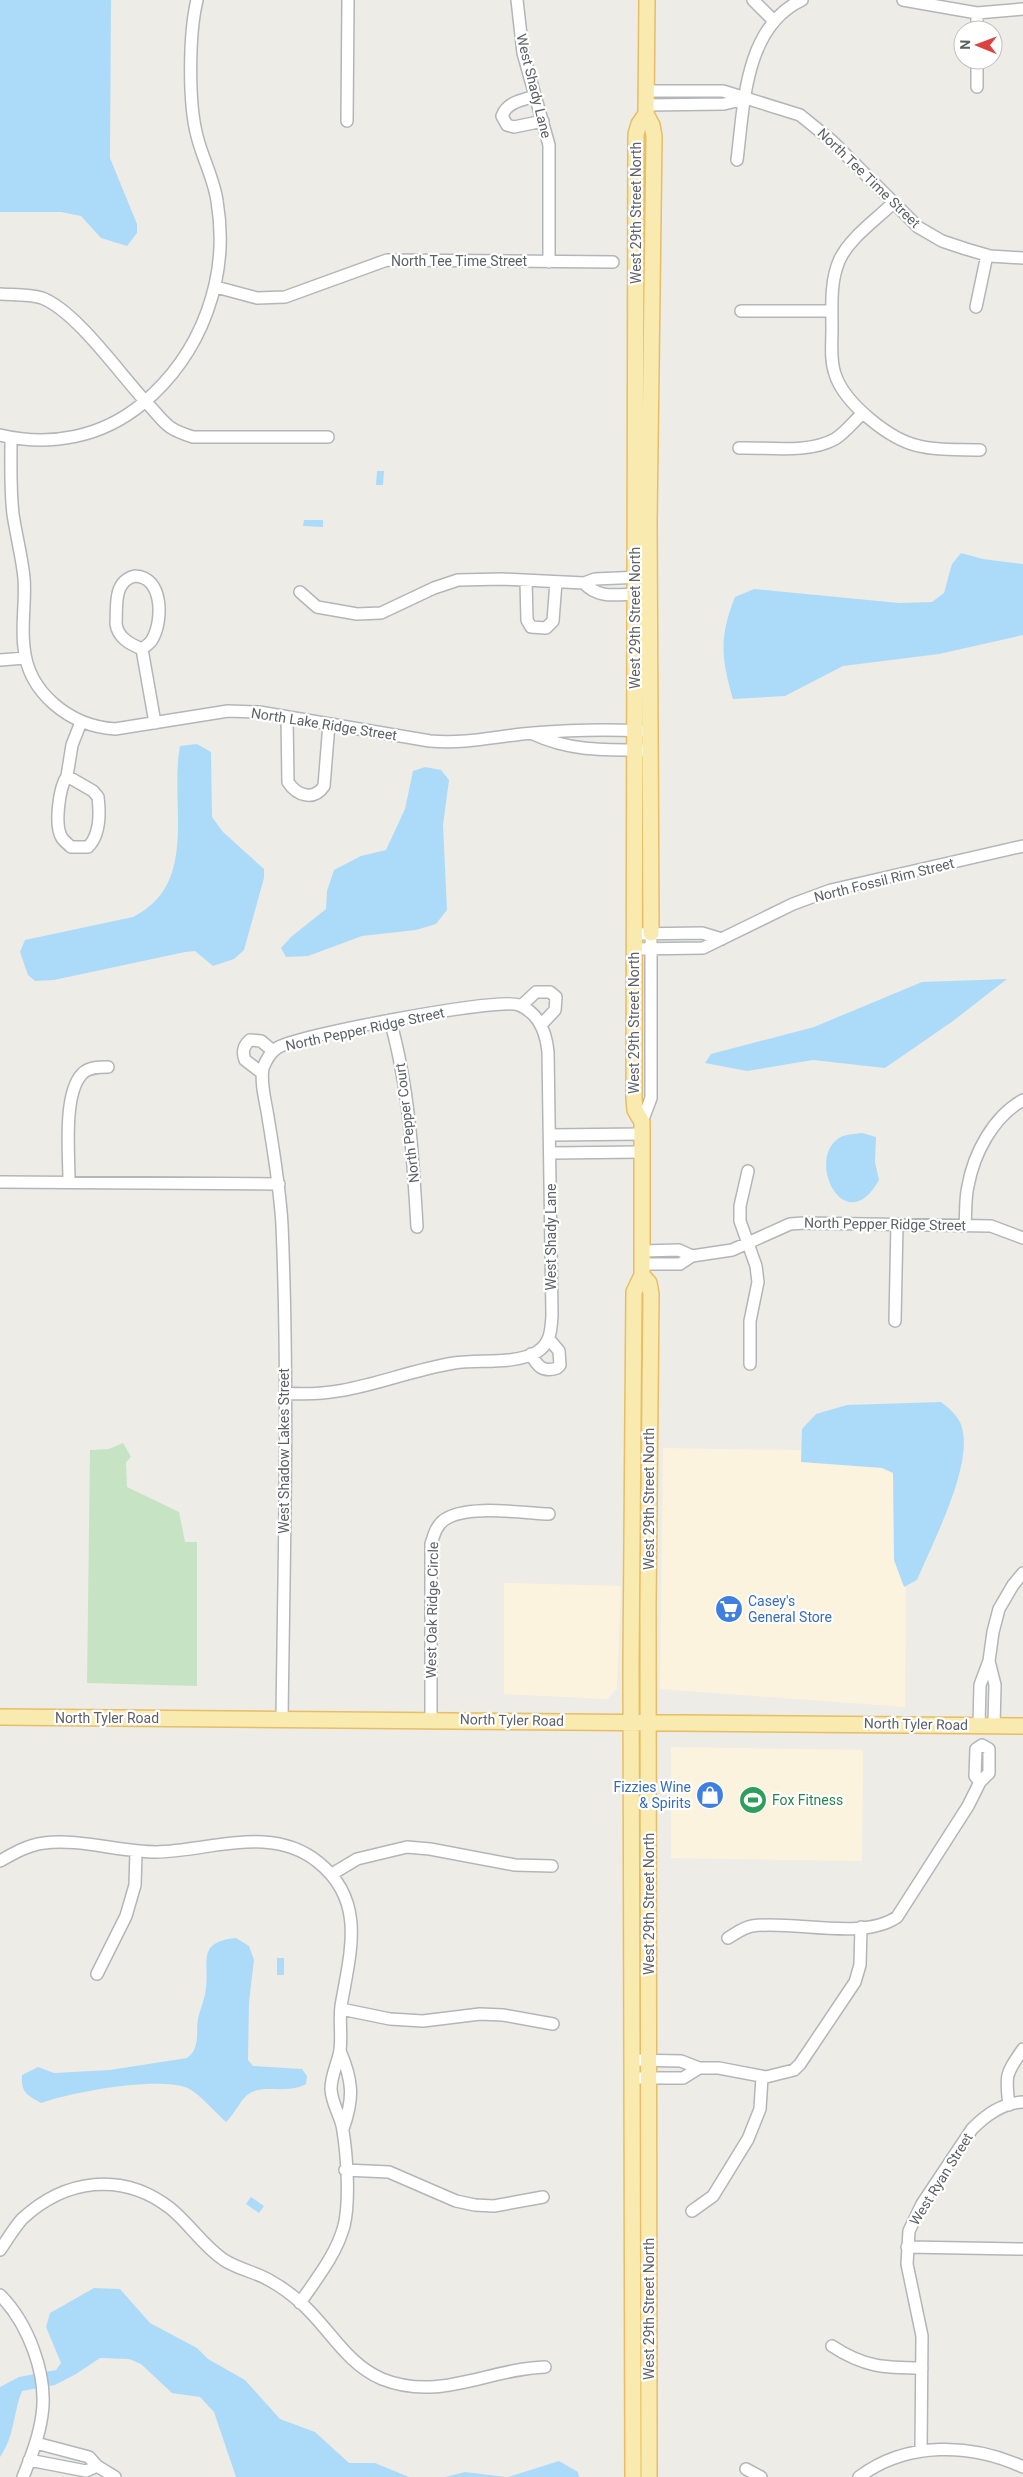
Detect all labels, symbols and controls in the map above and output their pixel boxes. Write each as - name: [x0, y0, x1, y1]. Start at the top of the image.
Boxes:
- north arrow: [953, 20, 1003, 70]
- street label: West Shady Lane: [513, 32, 555, 140]
- text: N: [957, 40, 973, 50]
- street label: North Tee Time Street: [814, 125, 924, 231]
- street label: West 29th Street North: [628, 142, 644, 284]
- street label: North Tee Time Street: [391, 253, 527, 269]
- street label: West 29th Street North: [627, 547, 643, 689]
- street label: North Lake Ridge Street: [250, 705, 398, 744]
- street label: North Fossil Rim Street: [812, 855, 956, 905]
- street label: West 29th Street North: [626, 952, 642, 1094]
- street label: North Pepper Ridge Street: [284, 1004, 446, 1054]
- street label: North Pepper Court: [392, 1062, 422, 1184]
- street label: West Shady Lane: [543, 1184, 559, 1290]
- street label: North Pepper Ridge Street: [804, 1215, 967, 1233]
- street label: West Shadow Lakes Street: [276, 1368, 292, 1534]
- street label: West 29th Street North: [641, 1428, 657, 1570]
- street label: West Oak Ridge Circle: [423, 1542, 441, 1678]
- place label: Casey's General Store: [748, 1593, 832, 1625]
- supermarket icon: Casey's General Store: [714, 1594, 744, 1624]
- street label: North Tyler Road: [55, 1710, 159, 1726]
- street label: North Tyler Road: [460, 1711, 564, 1729]
- street label: North Tyler Road: [864, 1715, 968, 1733]
- place label: Fizzies Wine & Spirits: [613, 1779, 691, 1811]
- shop icon: Fizzies Wine & Spirits: [695, 1780, 725, 1810]
- sports icon: Fox Fitness: [738, 1785, 768, 1815]
- place label: Fox Fitness: [772, 1792, 843, 1808]
- street label: West 29th Street North: [641, 1833, 657, 1975]
- street label: West Ryan Street: [906, 2130, 976, 2228]
- street label: West 29th Street North: [641, 2238, 657, 2380]

